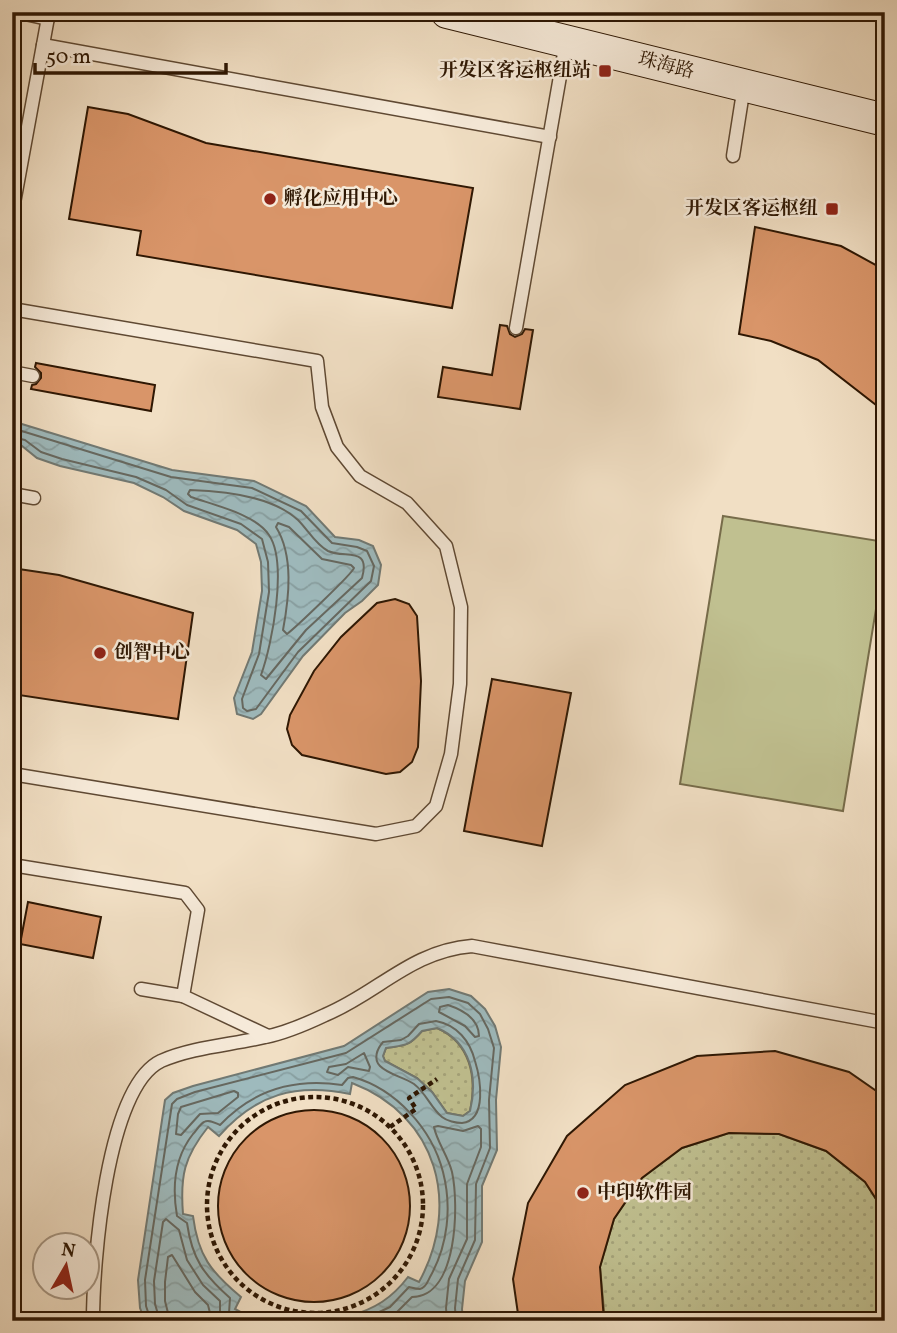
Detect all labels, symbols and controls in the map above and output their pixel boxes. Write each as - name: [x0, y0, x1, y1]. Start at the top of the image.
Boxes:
- scale bar: [35, 32, 226, 76]
- text: 50 m: [46, 43, 91, 72]
- street label: 珠海路: [635, 46, 697, 86]
- place label: 开发区客运枢纽站: [439, 58, 591, 84]
- marker: 开发区客运枢纽站: [597, 63, 613, 79]
- place label: 孵化应用中心: [284, 186, 398, 212]
- marker: 孵化应用中心: [262, 191, 278, 207]
- place label: 开发区客运枢纽: [685, 196, 818, 222]
- marker: 开发区客运枢纽: [824, 201, 840, 217]
- place label: 创智中心: [114, 640, 190, 666]
- marker: 创智中心: [92, 645, 108, 661]
- place label: 中印软件园: [597, 1180, 692, 1206]
- marker: 中印软件园: [575, 1185, 591, 1201]
- north arrow: [32, 1232, 102, 1302]
- text: N: [59, 1237, 77, 1265]

